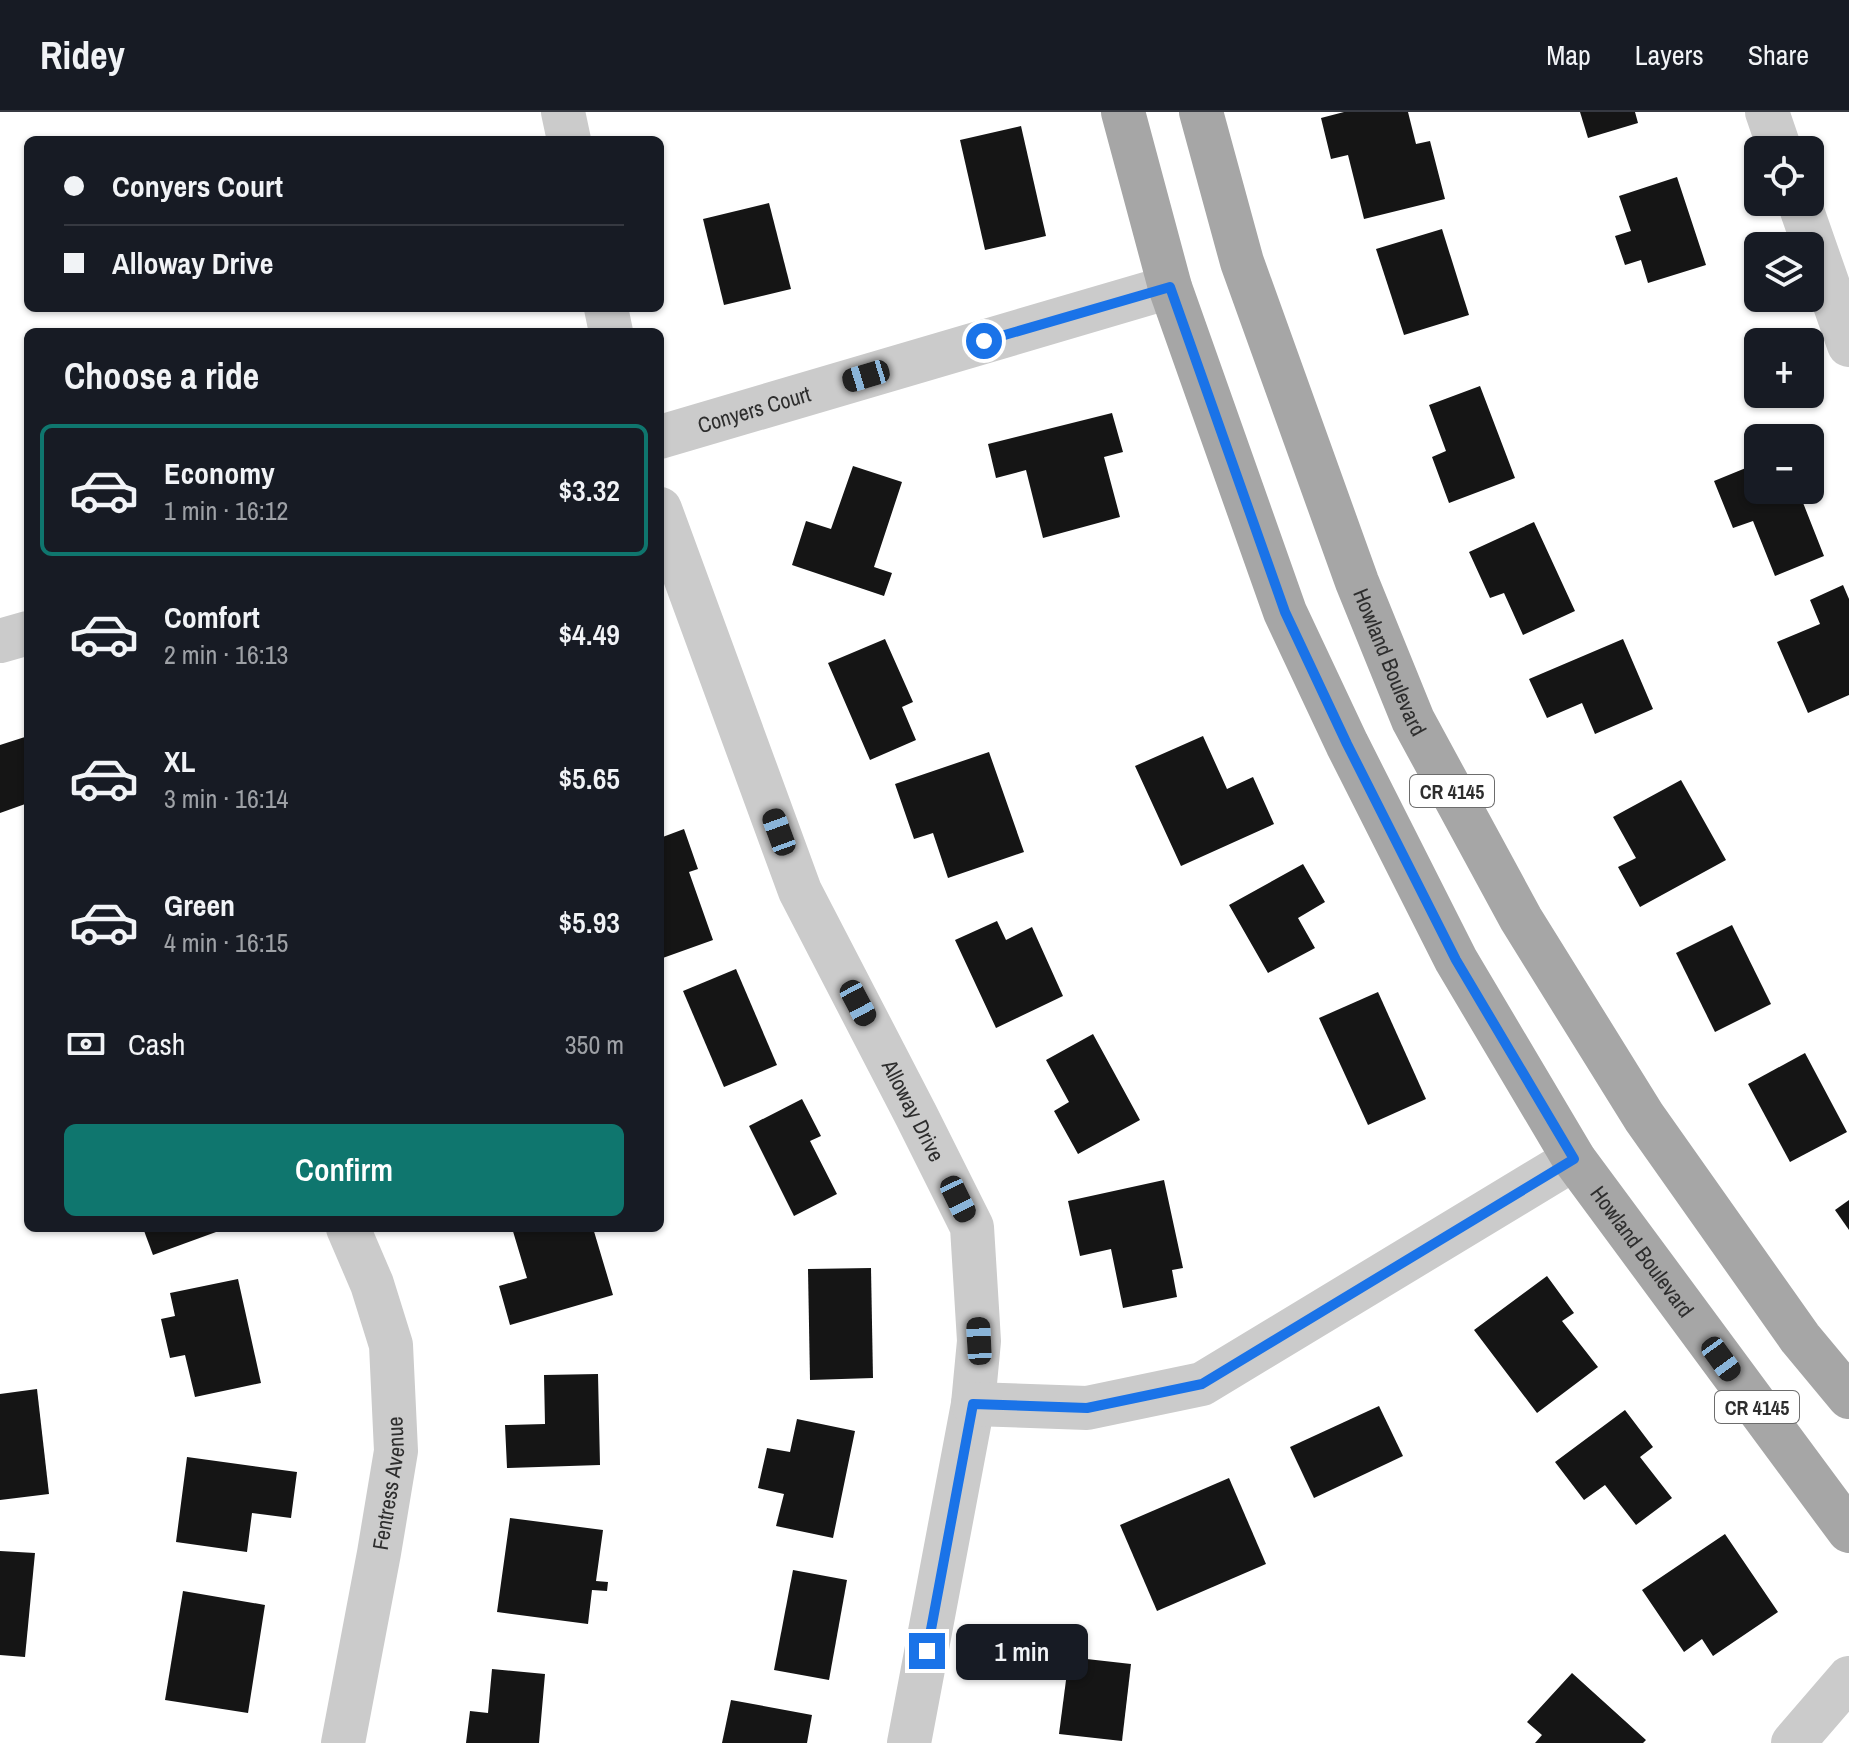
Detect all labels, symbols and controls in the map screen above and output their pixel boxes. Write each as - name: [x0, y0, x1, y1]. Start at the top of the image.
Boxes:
- text: Ridey: [40, 30, 125, 81]
- text: Map: [1546, 36, 1591, 74]
- text: Layers: [1635, 36, 1704, 74]
- text: Share: [1748, 36, 1809, 74]
- map controls: [1744, 136, 1824, 504]
- button: locate: [1744, 136, 1824, 216]
- text: Conyers Court: [112, 166, 283, 206]
- button: layers: [1744, 232, 1824, 312]
- text: Alloway Drive: [112, 243, 273, 283]
- route start: [966, 323, 1002, 359]
- button: +: [1744, 328, 1824, 408]
- text: Choose a ride: [64, 352, 259, 400]
- car: [840, 358, 892, 394]
- street label: Conyers Court: [694, 379, 814, 440]
- button: −: [1744, 424, 1824, 504]
- text: Economy: [164, 453, 275, 493]
- icon: car: [68, 454, 140, 526]
- text: $3.32: [558, 470, 620, 510]
- text: 1 min · 16:12: [164, 493, 288, 528]
- street label: Howland Boulevard: [1346, 584, 1434, 741]
- text: Comfort: [164, 597, 260, 637]
- icon: car: [68, 598, 140, 670]
- text: $4.49: [558, 614, 620, 654]
- text: 2 min · 16:13: [164, 637, 288, 672]
- text: XL: [164, 741, 195, 781]
- icon: car: [68, 742, 140, 814]
- text: $5.65: [558, 758, 620, 798]
- road number: CR 4145: [1410, 775, 1494, 807]
- text: 3 min · 16:14: [164, 781, 288, 816]
- car: [760, 805, 798, 859]
- text: Green: [164, 885, 235, 925]
- icon: car: [68, 886, 140, 958]
- text: $5.93: [558, 902, 620, 942]
- text: 4 min · 16:15: [164, 925, 288, 960]
- car: [836, 976, 880, 1030]
- icon: cash: [64, 1022, 108, 1066]
- text: Cash: [128, 1024, 185, 1064]
- text: 350 m: [565, 1027, 624, 1062]
- street label: Alloway Drive: [874, 1054, 952, 1167]
- button: Confirm: [64, 1124, 624, 1216]
- car: [937, 1172, 979, 1226]
- street label: Howland Boulevard: [1584, 1180, 1701, 1323]
- car: [966, 1316, 992, 1366]
- car: [1697, 1333, 1745, 1385]
- road number: CR 4145: [1715, 1391, 1799, 1423]
- street label: Fentress Avenue: [365, 1416, 411, 1552]
- callout: 1 min: [955, 1623, 1087, 1679]
- route end: [909, 1633, 945, 1669]
- text: 1 min: [995, 1634, 1049, 1669]

